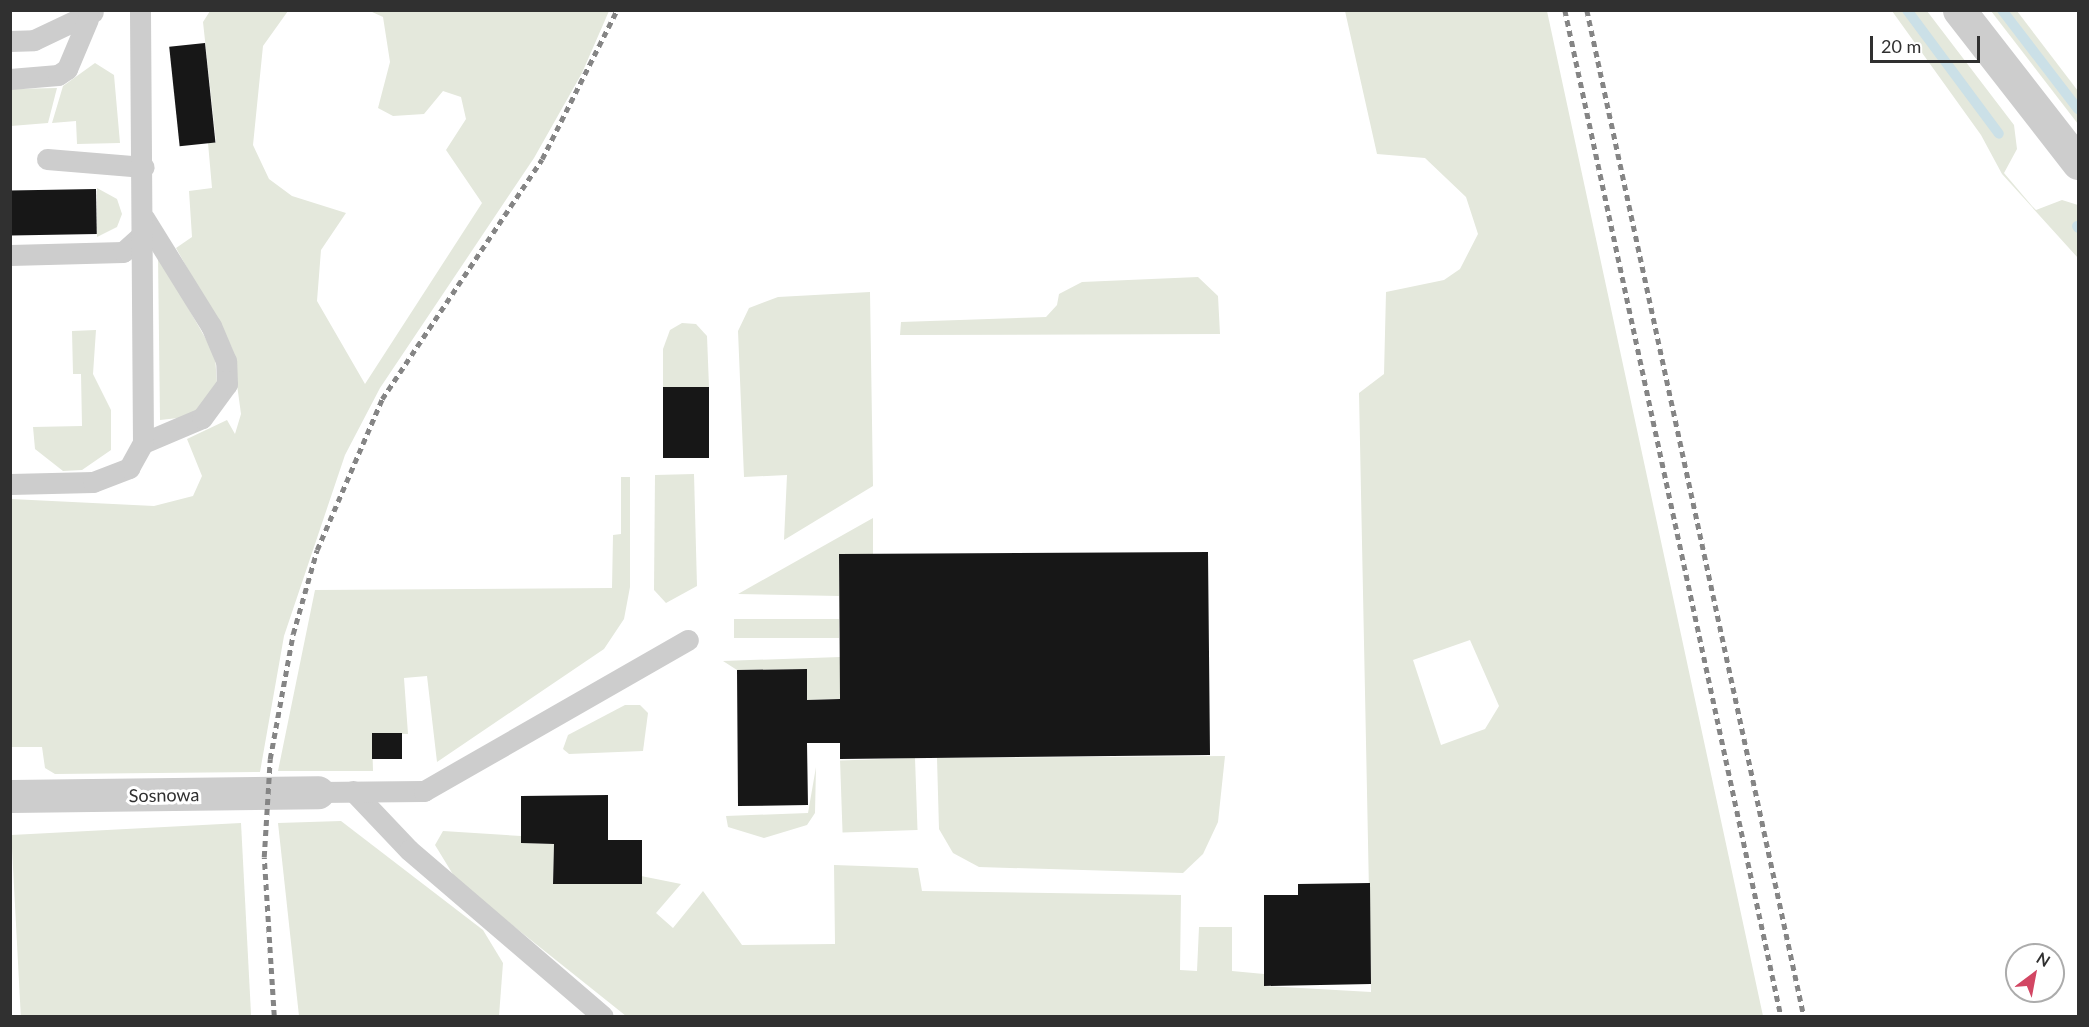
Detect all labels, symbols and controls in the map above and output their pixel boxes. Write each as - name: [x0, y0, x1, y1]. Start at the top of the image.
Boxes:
- scale bar: [1873, 24, 1982, 62]
- text: 20 m: [1881, 35, 1921, 57]
- street label: Sosnowa: [128, 784, 200, 806]
- north arrow: [2005, 943, 2065, 1003]
- text: N: [2033, 948, 2054, 970]

